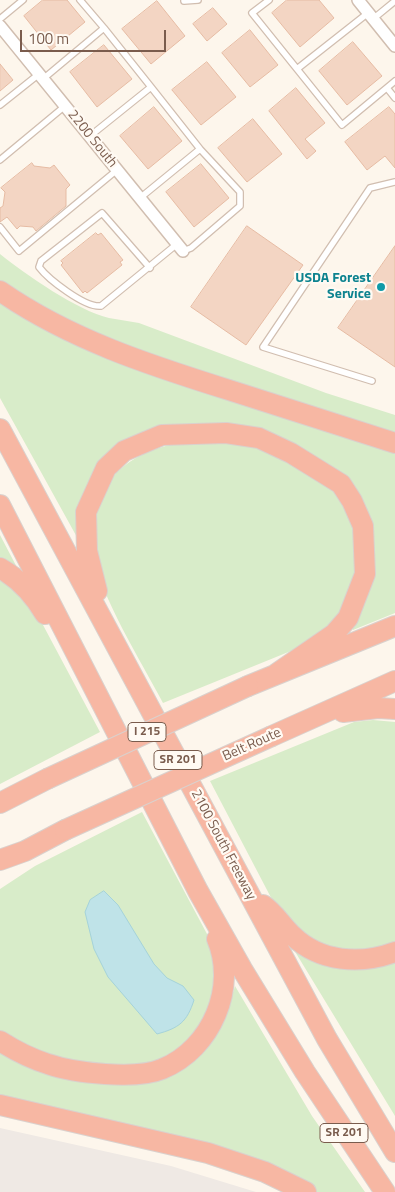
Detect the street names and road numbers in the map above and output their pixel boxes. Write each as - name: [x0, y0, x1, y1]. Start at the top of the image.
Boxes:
- street label: 2200 South: [64, 107, 120, 171]
- road number: I 215: [128, 722, 166, 742]
- street label: Belt Route: [220, 725, 284, 765]
- road number: SR 201: [154, 750, 202, 770]
- street label: 2100 South Freeway: [187, 787, 259, 903]
- road number: SR 201: [320, 1124, 368, 1142]

